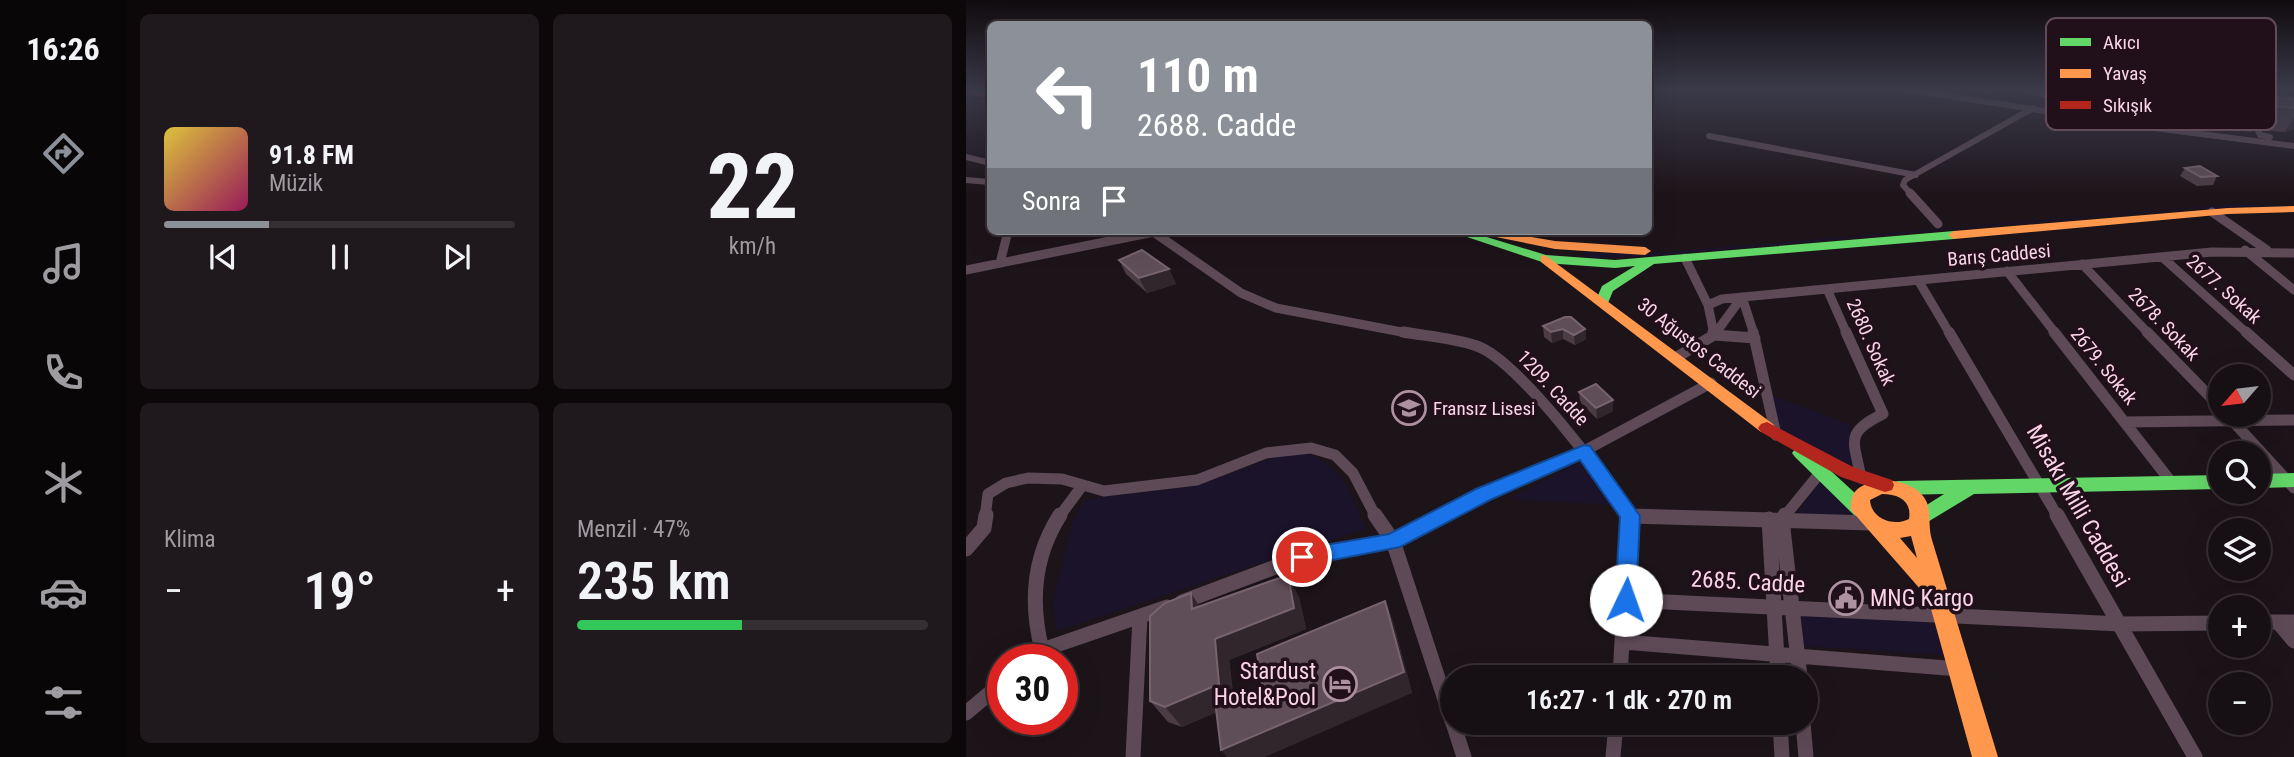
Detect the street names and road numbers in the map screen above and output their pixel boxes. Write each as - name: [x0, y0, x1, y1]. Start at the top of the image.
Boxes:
- street label: Barış Caddesi: [1946, 239, 2052, 271]
- street label: 2677. Sokak: [2182, 250, 2266, 329]
- street label: 2678. Sokak: [2124, 283, 2205, 366]
- street label: 30 Ağustos Caddesi: [1633, 293, 1765, 403]
- street label: 2680. Sokak: [1842, 295, 1900, 389]
- street label: 2679. Sokak: [2066, 323, 2142, 410]
- street label: 1209. Cadde: [1512, 346, 1594, 430]
- street label: Misakı Milli Caddesi: [2021, 420, 2135, 592]
- street label: 2685. Cadde: [1690, 566, 1806, 598]

